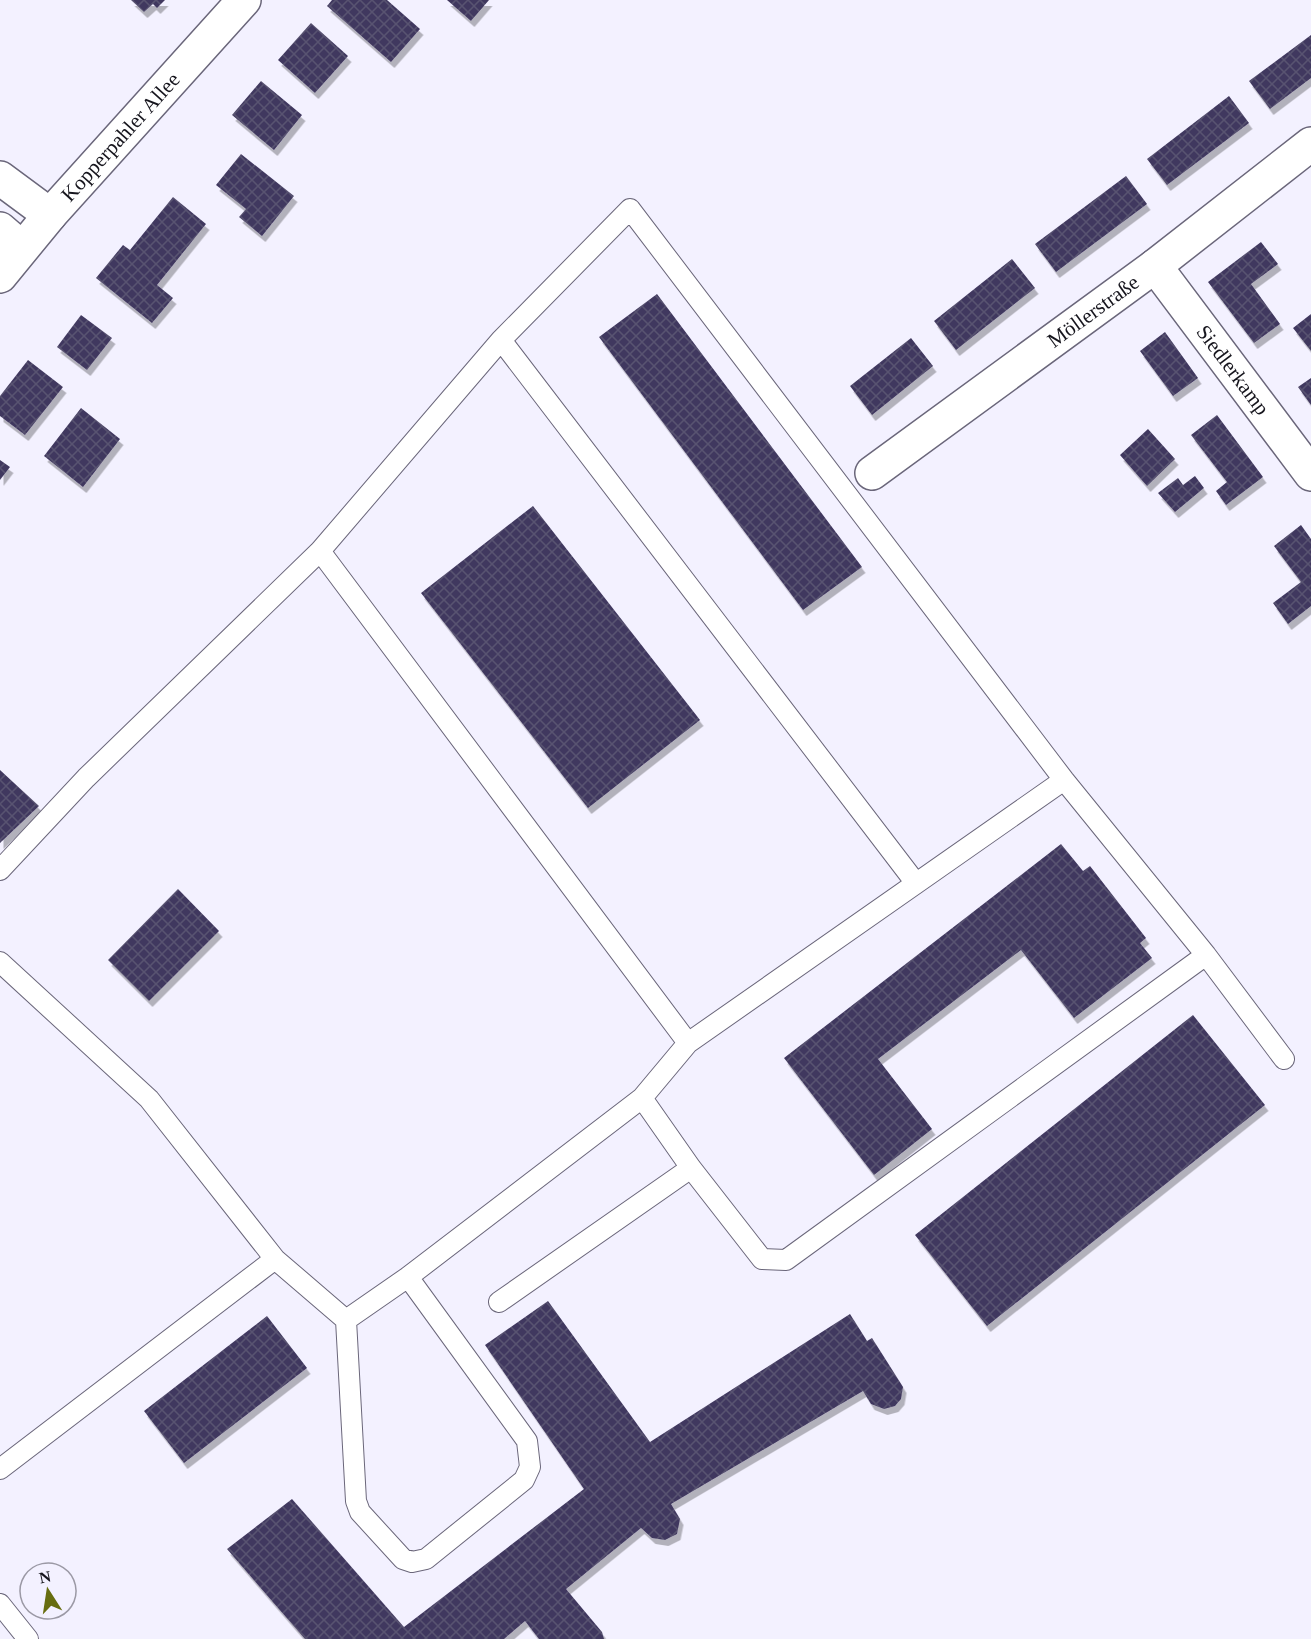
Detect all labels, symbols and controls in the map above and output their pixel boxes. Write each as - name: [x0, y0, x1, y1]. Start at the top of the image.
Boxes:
- street label: Kopperpahler Allee: [56, 68, 185, 206]
- street label: Möllerstraße: [1043, 270, 1144, 353]
- street label: Siedlerkamp: [1192, 320, 1274, 420]
- north arrow: [18, 1561, 78, 1621]
- text: N: [38, 1567, 53, 1586]

